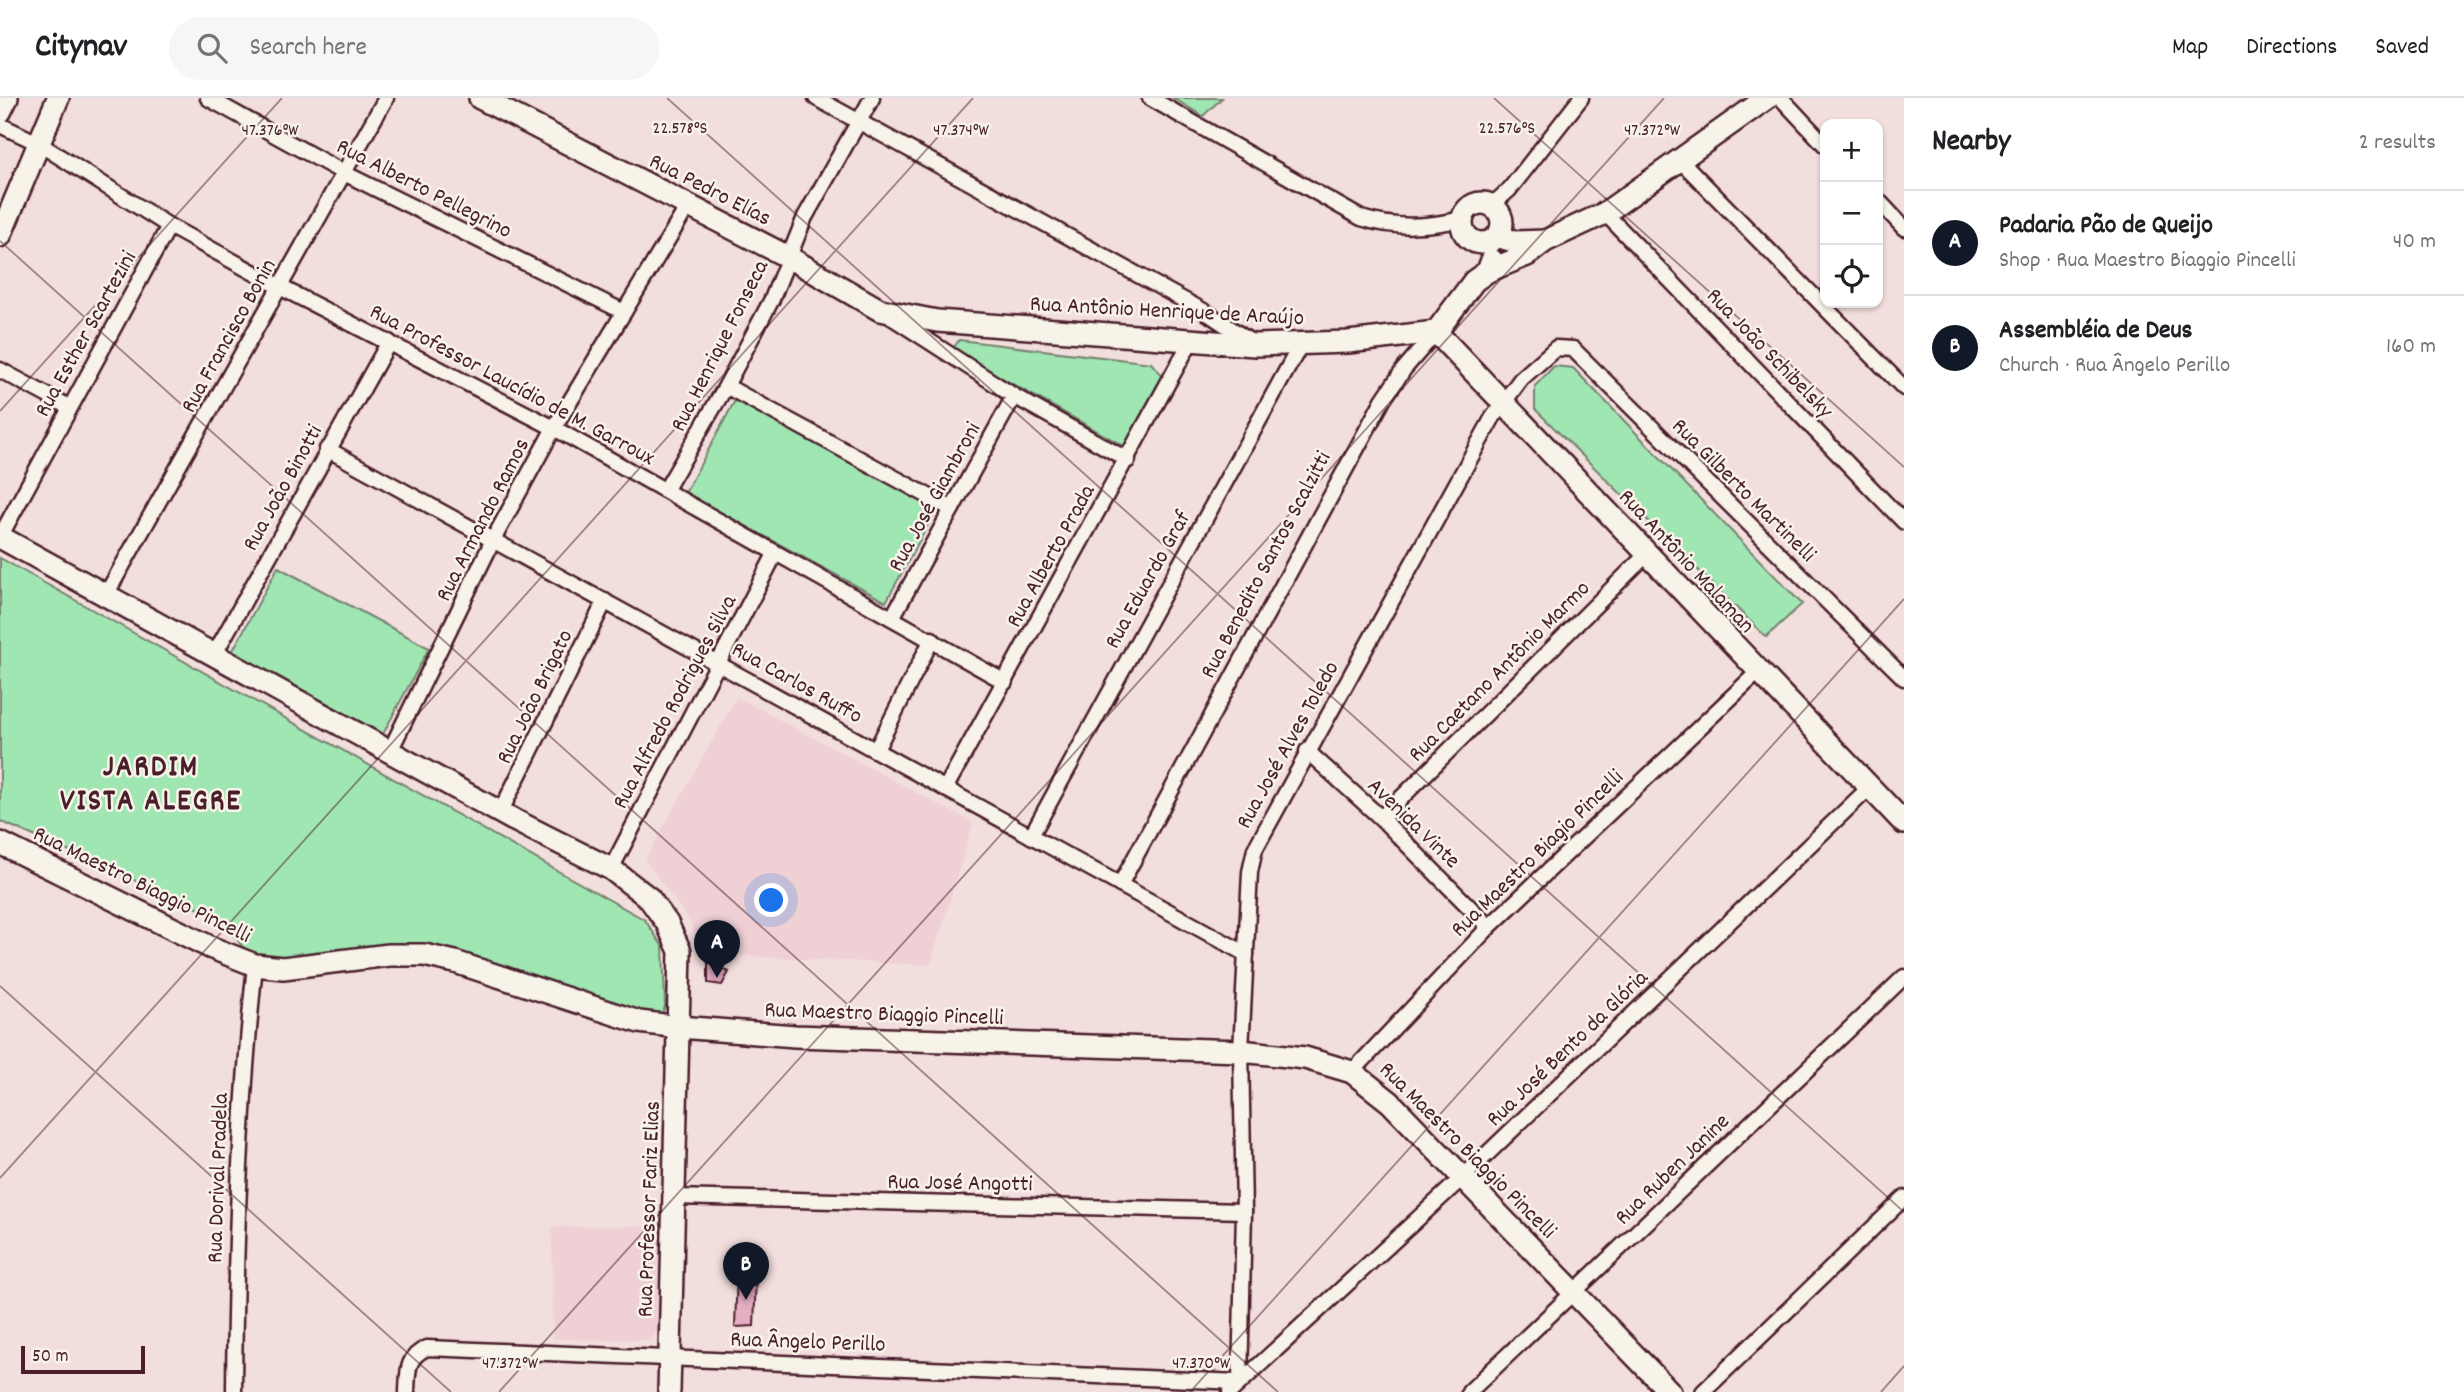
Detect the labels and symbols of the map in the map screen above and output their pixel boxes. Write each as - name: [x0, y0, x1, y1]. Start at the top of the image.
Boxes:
- text: 22.578°S: [653, 117, 707, 142]
- text: 22.576°S: [1479, 117, 1535, 142]
- text: 47.376°W: [241, 119, 299, 144]
- text: 47.374°W: [933, 119, 990, 144]
- text: 47.372°W: [1624, 119, 1681, 144]
- street label: Rua Alberto Pellegrino: [330, 132, 517, 249]
- street label: Rua Pedro Elías: [643, 146, 776, 236]
- street label: Rua Esther Scartezini: [28, 246, 146, 424]
- street label: Rua Francisco Bonin: [174, 254, 286, 420]
- street label: Rua Henrique Fonseca: [664, 254, 779, 438]
- street label: Rua João Schibelsky: [1697, 282, 1840, 428]
- street label: Rua Antônio Henrique de Araújo: [1029, 289, 1305, 336]
- street label: Rua Professor Laucídio de M. Garroux: [363, 297, 660, 476]
- street label: Rua Gilberto Martinelli: [1663, 412, 1822, 571]
- street label: Rua José Giambroni: [881, 417, 991, 579]
- street label: Rua João Binotti: [236, 420, 332, 558]
- street label: Rua Armando Ramos: [429, 433, 540, 608]
- street label: Rua Benedito Santos Scalzitti: [1193, 446, 1341, 685]
- street label: Rua Alberto Prada: [999, 478, 1106, 634]
- street label: Rua Antônio Malaman: [1610, 483, 1761, 642]
- street label: Rua Eduardo Graf: [1098, 505, 1201, 656]
- street label: Rua Caetano Antônio Marmo: [1402, 574, 1599, 771]
- street label: Rua Alfredo Rodrigues Silva: [606, 589, 747, 816]
- street label: Rua João Brigato: [489, 625, 583, 770]
- street label: Rua Carlos Ruffo: [725, 634, 868, 734]
- street label: Rua José Alves Toledo: [1229, 656, 1349, 836]
- district label: JARDIM VISTA ALEGRE: [60, 748, 242, 825]
- street label: Rua Maestro Biagio Pincelli: [1445, 763, 1632, 946]
- street label: Avenida Vinte: [1359, 772, 1467, 878]
- street label: Rua Maestro Biaggio Pincelli: [27, 819, 256, 953]
- your location: [754, 883, 788, 917]
- pin: A: [694, 920, 740, 978]
- street label: Rua José Bento da Glória: [1480, 962, 1658, 1136]
- street label: Rua Maestro Biaggio Pincelli: [764, 995, 1004, 1036]
- street label: Rua Maestro Biaggio Pincelli: [1370, 1055, 1563, 1248]
- street label: Rua Dorival Pradela: [200, 1091, 239, 1264]
- street label: Rua Professor Fariz Elias: [630, 1100, 671, 1318]
- street label: Rua Ruben Janine: [1608, 1107, 1738, 1234]
- street label: Rua José Angotti: [887, 1167, 1033, 1202]
- pin: B: [723, 1242, 769, 1300]
- street label: Rua Ângelo Perillo: [730, 1324, 886, 1363]
- scale bar: [21, 1343, 145, 1375]
- text: 47.372°W: [482, 1352, 539, 1377]
- text: 47.370°W: [1172, 1352, 1231, 1377]

